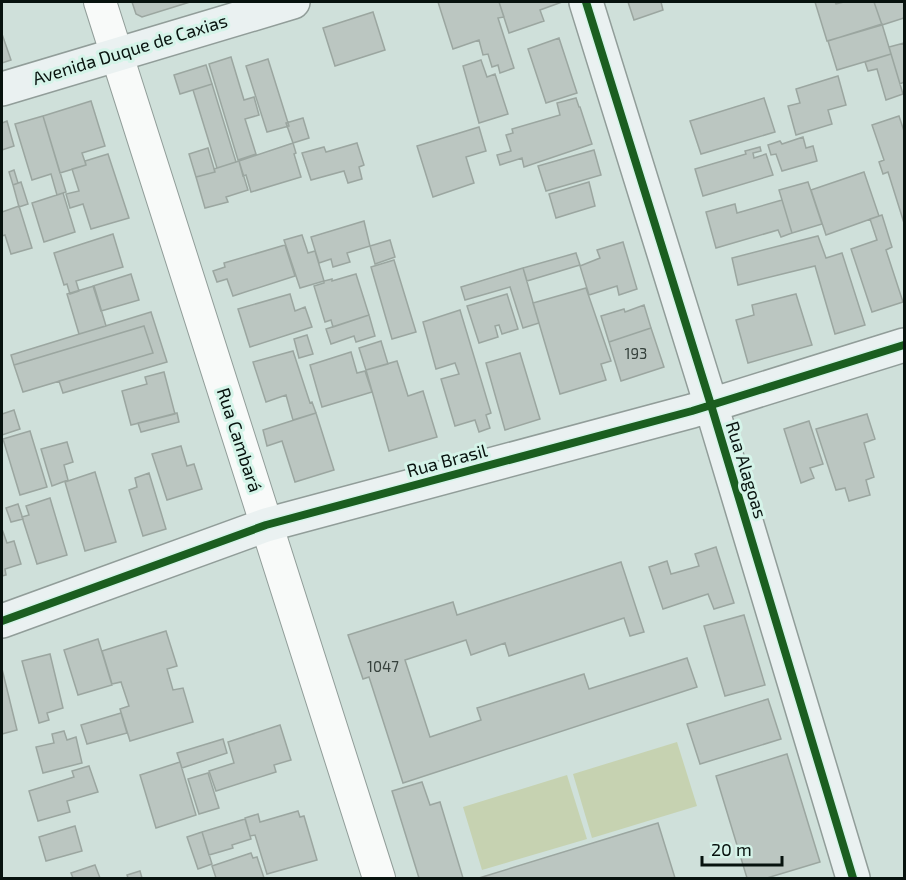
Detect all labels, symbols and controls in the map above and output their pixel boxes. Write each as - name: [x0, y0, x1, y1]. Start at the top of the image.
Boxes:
- street label: Avenida Duque de Caxias: [30, 9, 230, 89]
- house number: 193: [625, 344, 647, 362]
- street label: Rua Cambará: [213, 385, 267, 495]
- street label: Rua Alagoas: [722, 418, 772, 521]
- street label: Rua Brasil: [404, 439, 490, 481]
- house number: 1047: [367, 657, 399, 675]
- scale bar: [702, 829, 782, 867]
- text: 20 m: [711, 838, 752, 860]

